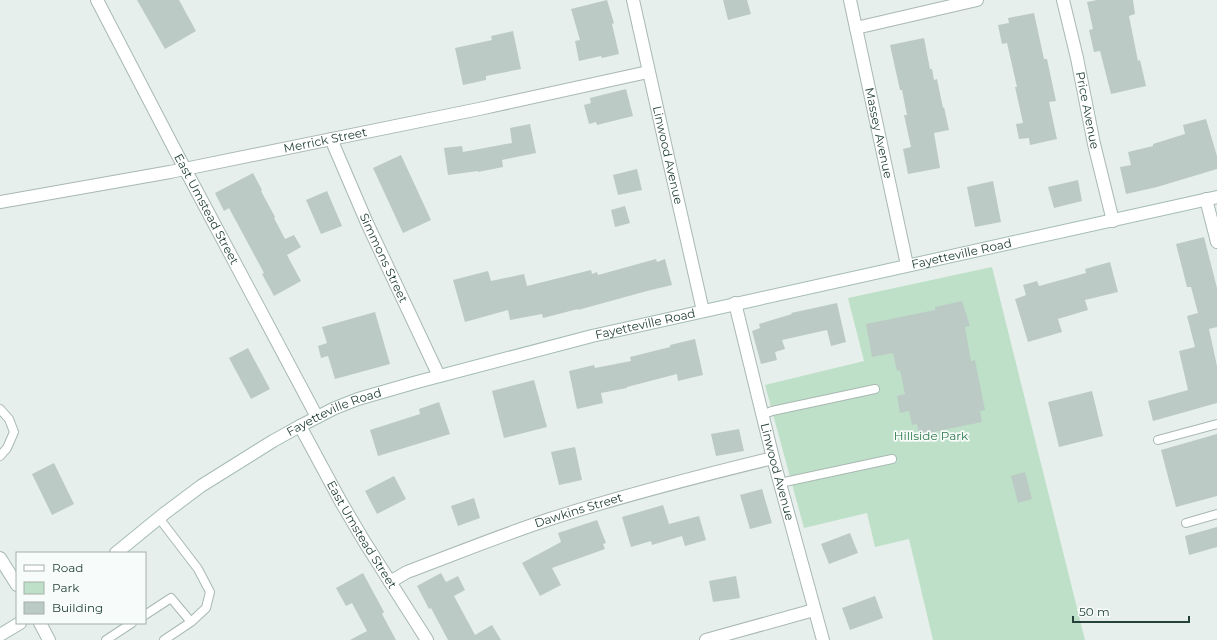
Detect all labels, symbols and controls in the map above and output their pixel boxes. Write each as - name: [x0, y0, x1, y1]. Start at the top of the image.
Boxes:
- street label: Price Avenue: [1073, 70, 1103, 151]
- street label: Massey Avenue: [862, 86, 896, 180]
- street label: Linwood Avenue: [650, 104, 687, 206]
- street label: Merrick Street: [282, 124, 368, 156]
- street label: East Umstead Street: [171, 151, 243, 267]
- street label: Simmons Street: [357, 211, 411, 305]
- street label: Fayetteville Road: [910, 235, 1013, 272]
- street label: Fayetteville Road: [594, 305, 697, 342]
- street label: Fayetteville Road: [284, 385, 383, 439]
- street label: Linwood Avenue: [758, 421, 798, 522]
- park label: Hillside Park: [894, 428, 969, 443]
- street label: East Umstead Street: [324, 478, 400, 591]
- street label: Dawkins Street: [532, 489, 624, 531]
- legend: [16, 552, 146, 624]
- text: Road: [52, 560, 83, 575]
- text: Park: [52, 580, 80, 595]
- scale bar: [1073, 598, 1189, 624]
- text: Building: [52, 600, 103, 615]
- text: 50 m: [1079, 604, 1110, 619]

